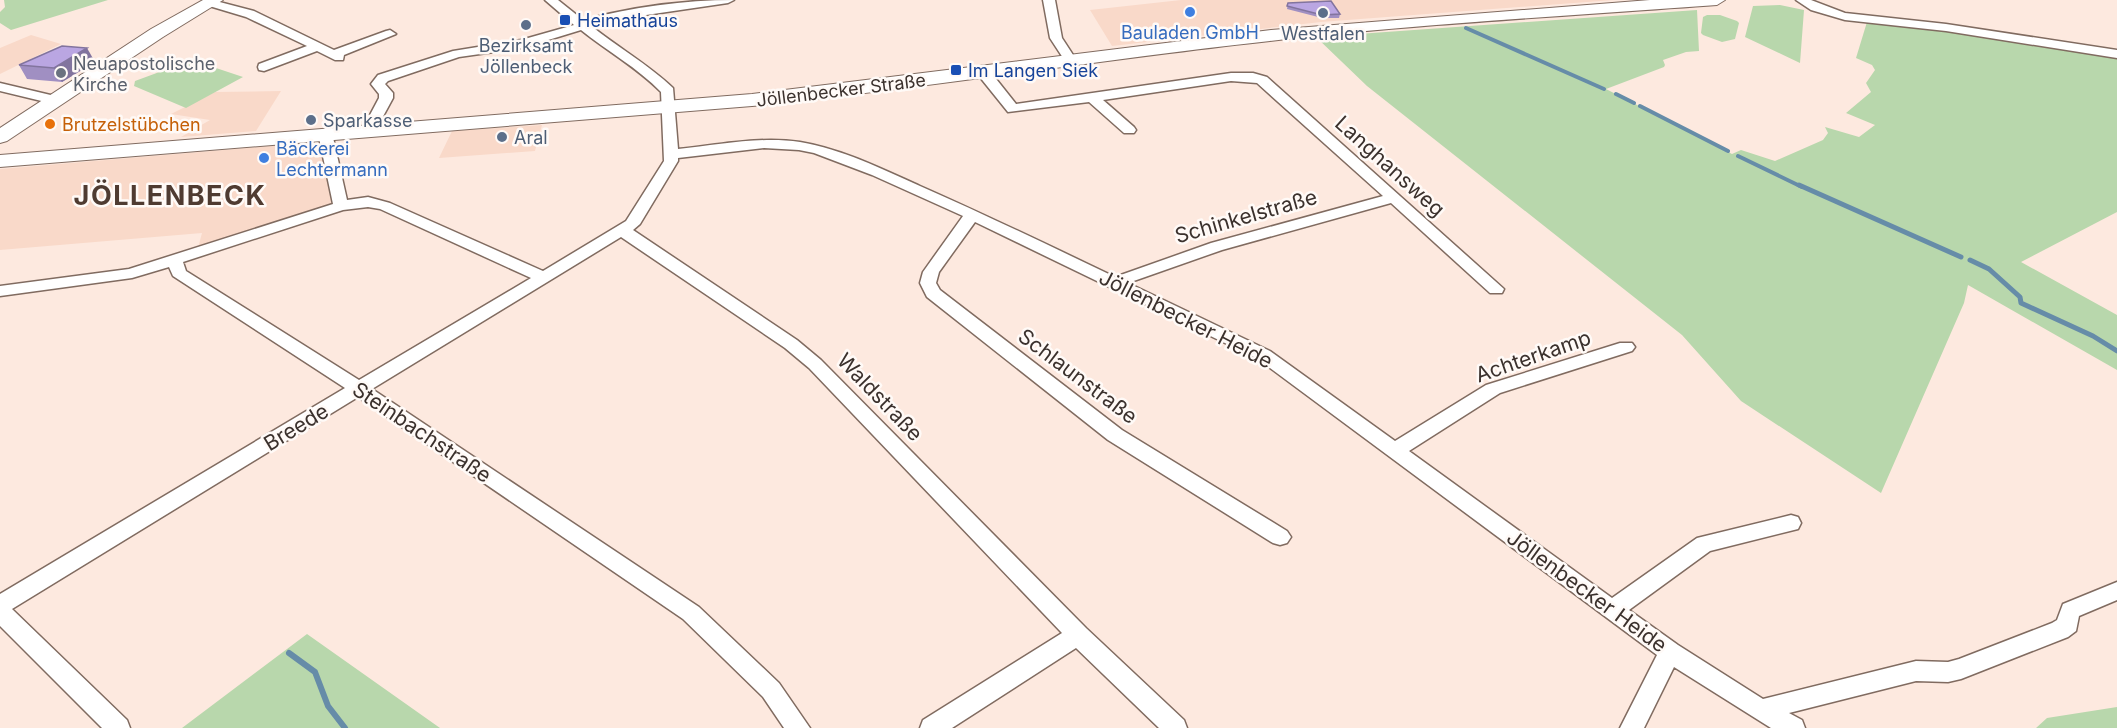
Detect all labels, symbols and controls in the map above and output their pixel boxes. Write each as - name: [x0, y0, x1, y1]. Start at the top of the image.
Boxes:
- marker: Bauladen GmbH: [1183, 5, 1197, 19]
- marker: Westfalen: [1316, 6, 1330, 20]
- place label: Heimathaus: [577, 10, 678, 31]
- marker: Heimathaus: [558, 13, 572, 27]
- marker: Bezirksamt Jöllenbeck: [519, 18, 533, 32]
- place label: Bauladen GmbH: [1121, 22, 1259, 43]
- place label: Westfalen: [1281, 23, 1365, 44]
- place label: Bezirksamt Jöllenbeck: [479, 35, 573, 77]
- place label: Neuapostolische Kirche: [73, 53, 215, 95]
- place label: Im Langen Siek: [968, 60, 1098, 81]
- marker: Im Langen Siek: [949, 63, 963, 77]
- marker: Neuapostolische Kirche: [54, 66, 68, 80]
- street label: Jöllenbecker Straße: [755, 69, 927, 111]
- place label: Sparkasse: [323, 110, 412, 131]
- street label: Langhansweg: [1330, 110, 1450, 222]
- marker: Sparkasse: [304, 113, 318, 127]
- place label: Brutzelstübchen: [62, 114, 201, 135]
- marker: Brutzelstübchen: [43, 117, 57, 131]
- place label: Aral: [514, 127, 548, 148]
- marker: Aral: [495, 130, 509, 144]
- place label: Bäckerei Lechtermann: [276, 138, 388, 180]
- marker: Bäckerei Lechtermann: [257, 151, 271, 165]
- district label: JÖLLENBECK: [74, 179, 266, 212]
- street label: Schinkelstraße: [1172, 184, 1320, 248]
- street label: Jöllenbecker Heide: [1095, 264, 1277, 374]
- street label: Schlaunstraße: [1014, 323, 1142, 429]
- street label: Achterkamp: [1472, 325, 1594, 387]
- street label: Waldstraße: [832, 348, 928, 446]
- street label: Steinbachstraße: [348, 376, 496, 488]
- street label: Breede: [259, 398, 333, 456]
- street label: Jöllenbecker Heide: [1502, 525, 1672, 657]

